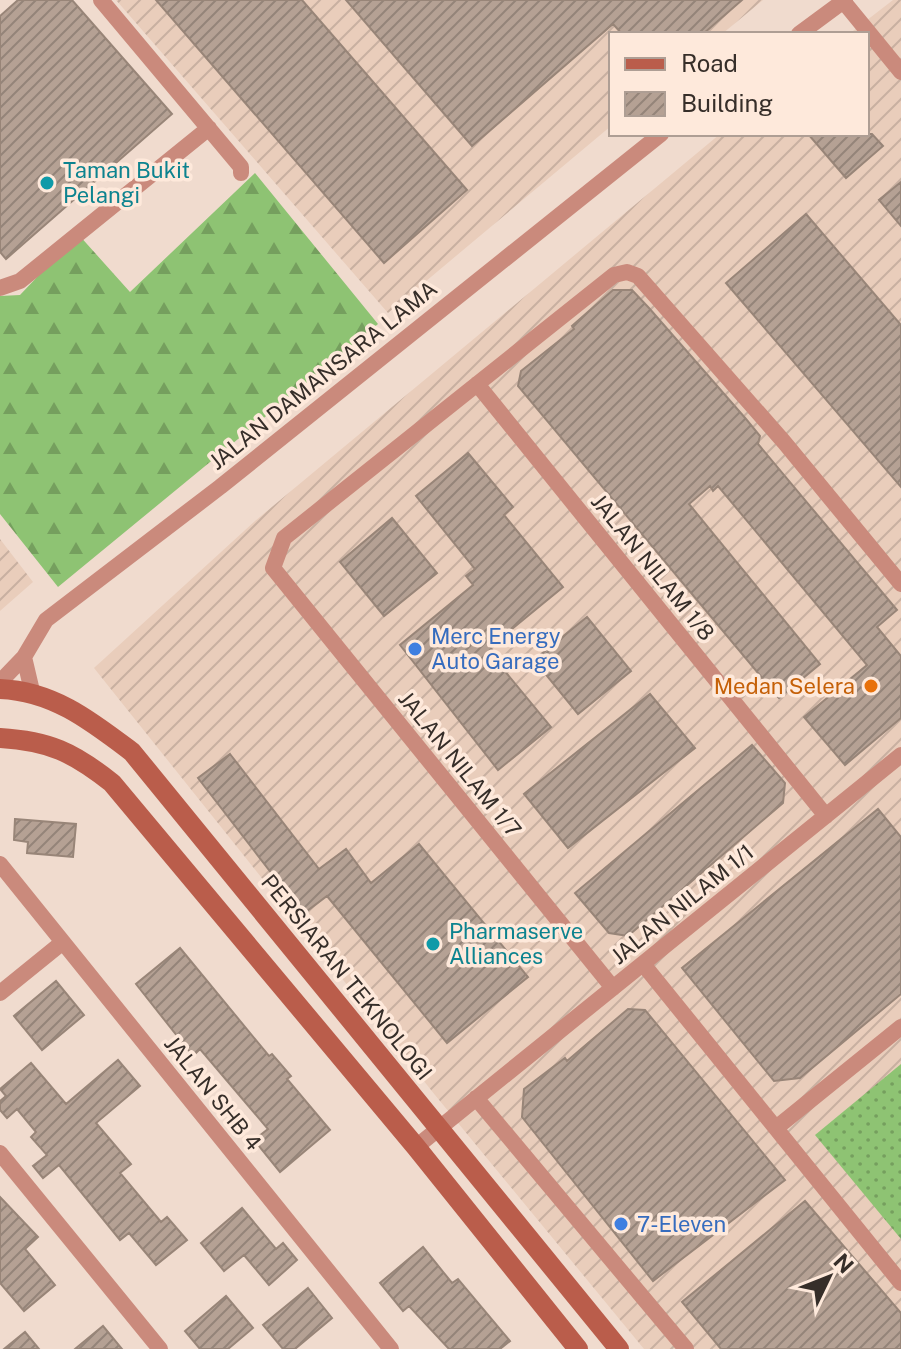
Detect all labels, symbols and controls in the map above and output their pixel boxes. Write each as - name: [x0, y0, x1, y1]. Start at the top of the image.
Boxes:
- legend: [609, 32, 869, 136]
- text: Road: [681, 49, 738, 77]
- text: Building: [681, 89, 773, 117]
- place label: Taman Bukit Pelangi: [63, 157, 190, 208]
- marker: Taman Bukit Pelangi: [38, 174, 56, 192]
- street label: JALAN DAMANSARA LAMA: [204, 275, 442, 475]
- street label: JALAN NILAM 1/8: [586, 488, 720, 646]
- place label: Merc Energy Auto Garage: [431, 623, 561, 674]
- marker: Merc Energy Auto Garage: [406, 640, 424, 658]
- place label: Medan Selera: [714, 673, 855, 699]
- marker: Medan Selera: [862, 677, 880, 695]
- street label: JALAN NILAM 1/7: [393, 686, 527, 842]
- street label: JALAN NILAM 1/1: [605, 839, 759, 969]
- street label: PERSIARAN TEKNOLOGI: [256, 869, 438, 1085]
- place label: Pharmaserve Alliances: [449, 918, 583, 969]
- marker: Pharmaserve Alliances: [424, 935, 442, 953]
- street label: JALAN SHB 4: [159, 1031, 267, 1155]
- place label: 7-Eleven: [637, 1211, 726, 1237]
- marker: 7-Eleven: [612, 1215, 630, 1233]
- north arrow: [789, 1237, 869, 1317]
- text: N: [828, 1248, 859, 1279]

